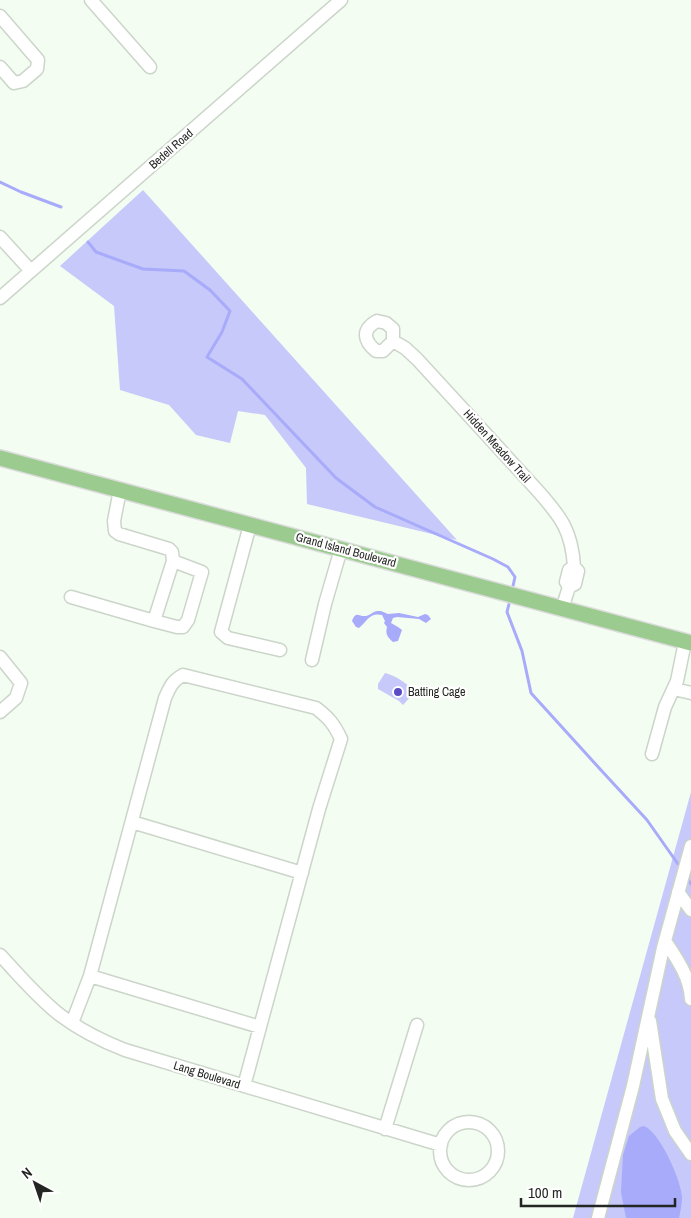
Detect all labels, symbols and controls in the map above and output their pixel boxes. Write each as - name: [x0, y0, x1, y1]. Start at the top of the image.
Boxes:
- street label: Bedell Road: [146, 125, 196, 173]
- street label: Hidden Meadow Trail: [460, 406, 534, 486]
- street label: Grand Island Boulevard: [294, 529, 398, 571]
- place label: Batting Cage: [408, 684, 465, 700]
- marker: Batting Cage: [392, 686, 404, 698]
- street label: Lang Boulevard: [172, 1057, 242, 1093]
- north arrow: [10, 1158, 60, 1208]
- text: N: [18, 1163, 36, 1183]
- scale bar: [521, 1176, 675, 1208]
- text: 100 m: [528, 1182, 562, 1203]

